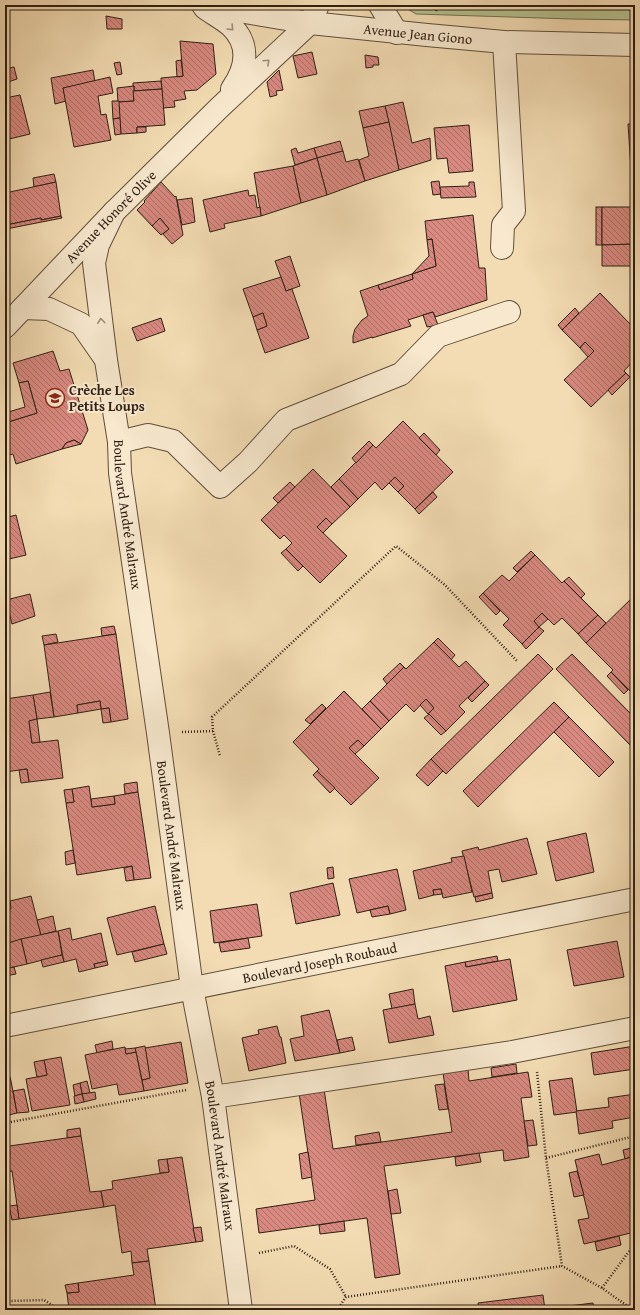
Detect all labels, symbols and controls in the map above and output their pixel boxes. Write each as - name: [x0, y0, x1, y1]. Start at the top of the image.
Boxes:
- street label: Avenue Jean Giono: [363, 19, 473, 49]
- one-way arrow: [226, 23, 234, 31]
- one-way arrow: [262, 59, 270, 67]
- street label: Avenue Honoré Olive: [61, 165, 161, 267]
- one-way arrow: [97, 318, 106, 324]
- place label: Crèche Les Petits Loups: [69, 380, 145, 416]
- school or university icon: Crèche Les Petits Loups: [44, 387, 66, 409]
- street label: Boulevard André Malraux: [109, 439, 147, 592]
- street label: Boulevard André Malraux: [152, 759, 192, 912]
- street label: Boulevard Joseph Roubaud: [241, 937, 399, 988]
- street label: Boulevard André Malraux: [200, 1079, 241, 1233]

